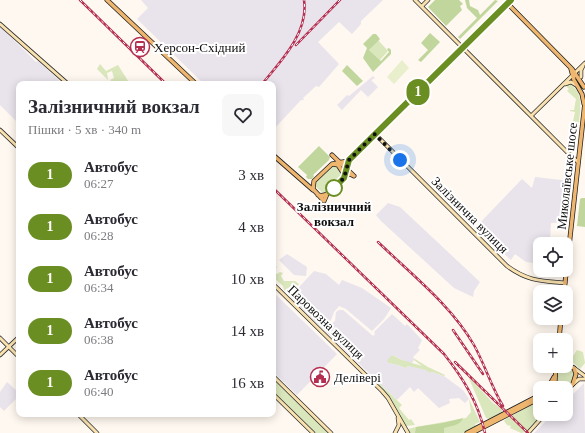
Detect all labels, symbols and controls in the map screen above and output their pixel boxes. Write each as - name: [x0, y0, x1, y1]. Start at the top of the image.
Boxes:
- station icon: Херсон-Східний: [129, 36, 151, 58]
- place label: Херсон-Східний: [154, 40, 246, 55]
- line badge: 1: [405, 79, 431, 105]
- text: 1: [415, 84, 422, 99]
- button: heart: [222, 94, 264, 136]
- text: Залізничний вокзал: [28, 96, 200, 117]
- street label: Миколаївське шосе: [554, 121, 580, 230]
- text: Пішки · 5 хв · 340 m: [28, 122, 141, 137]
- your location: [390, 150, 410, 170]
- text: Автобус: [84, 159, 138, 175]
- text: 1: [47, 167, 54, 182]
- text: 3 хв: [238, 167, 264, 183]
- street label: Залізнична вулиця: [429, 174, 511, 256]
- text: 06:27: [84, 176, 114, 191]
- marker: Залізничний вокзал: [325, 179, 343, 197]
- place label: Залізничний вокзал: [297, 199, 372, 229]
- text: Автобус: [84, 211, 138, 227]
- text: 1: [47, 219, 54, 234]
- text: 4 хв: [238, 219, 264, 235]
- text: 06:28: [84, 228, 114, 243]
- map controls: [533, 237, 573, 421]
- button: locate: [533, 237, 573, 277]
- text: Автобус: [84, 263, 138, 279]
- text: 1: [47, 271, 54, 286]
- text: 10 хв: [231, 271, 264, 287]
- text: 06:34: [84, 280, 114, 295]
- street label: Паровозна вулиця: [285, 282, 367, 362]
- button: layers: [533, 285, 573, 325]
- text: Автобус: [84, 315, 138, 331]
- text: 1: [47, 323, 54, 338]
- text: 14 хв: [231, 323, 264, 339]
- text: 06:38: [84, 332, 114, 347]
- button: +: [533, 333, 573, 373]
- public building icon: Делівері: [309, 366, 331, 388]
- text: Автобус: [84, 367, 138, 383]
- place label: Делівері: [334, 370, 381, 385]
- text: 1: [47, 375, 54, 390]
- text: 16 хв: [231, 375, 264, 391]
- button: −: [533, 381, 573, 421]
- text: 06:40: [84, 384, 114, 399]

